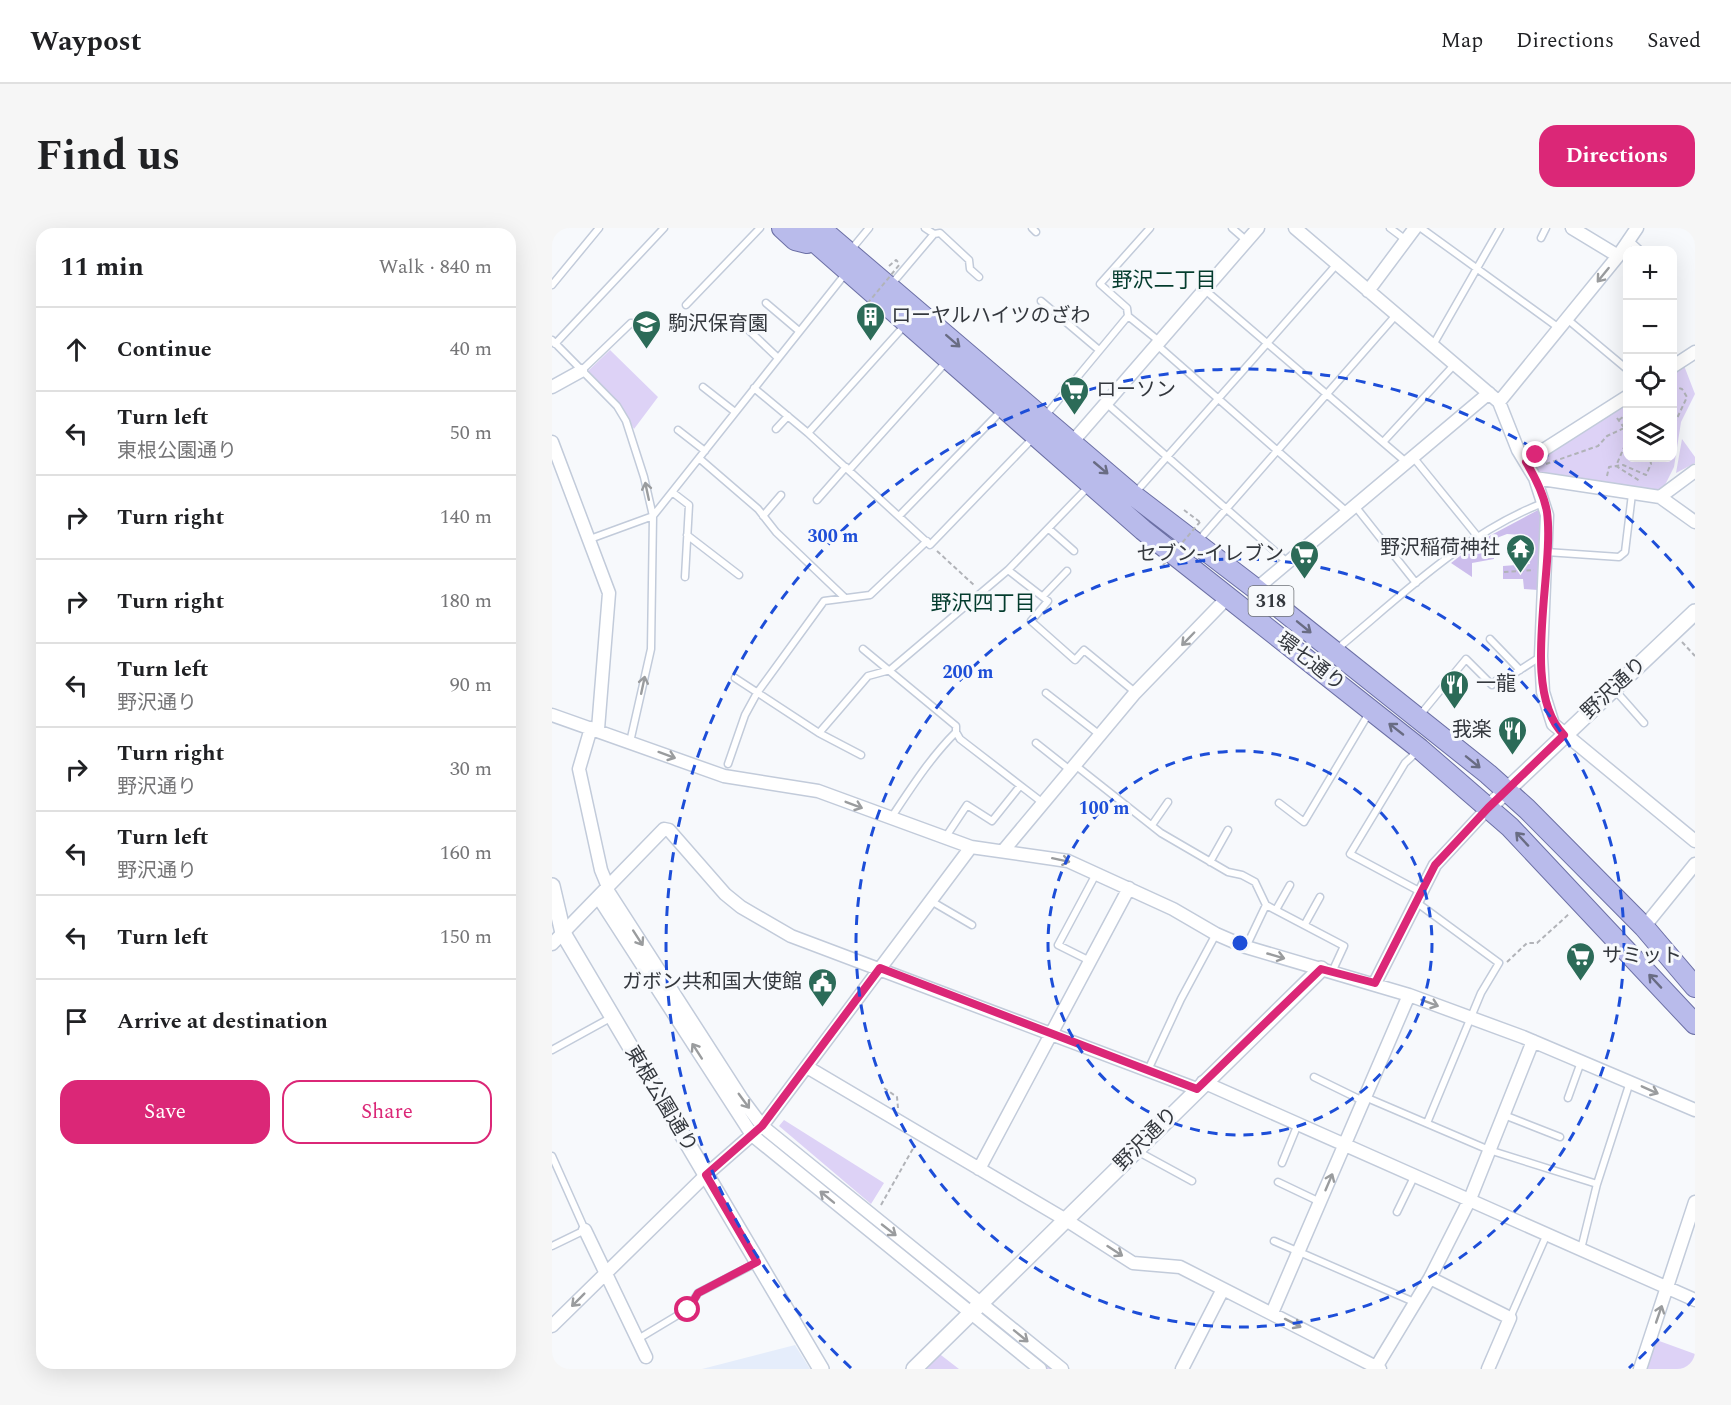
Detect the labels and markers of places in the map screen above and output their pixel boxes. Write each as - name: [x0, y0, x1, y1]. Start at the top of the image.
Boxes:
- building icon: ローヤルハイツのざわ: [854, 300, 886, 342]
- place label: ローヤルハイツのざわ: [891, 301, 1091, 331]
- school or university icon: 駒沢保育園: [631, 308, 663, 350]
- place label: 駒沢保育園: [668, 309, 768, 339]
- supermarket icon: ローソン: [1059, 374, 1091, 416]
- place label: ローソン: [1096, 375, 1176, 405]
- temple icon: 野沢稲荷神社: [1505, 532, 1537, 574]
- place label: 野沢稲荷神社: [1380, 533, 1500, 563]
- supermarket icon: セブン-イレブン: [1289, 538, 1321, 580]
- place label: セブン-イレブン: [1137, 539, 1284, 569]
- restaurant icon: 一龍: [1439, 668, 1471, 710]
- place label: 一龍: [1476, 669, 1516, 699]
- restaurant icon: 我楽: [1497, 714, 1529, 756]
- place label: 我楽: [1452, 715, 1492, 745]
- centre of rings: [1230, 933, 1250, 953]
- supermarket icon: サミット: [1565, 940, 1597, 982]
- place label: サミット: [1602, 941, 1682, 971]
- public building icon: ガボン共和国大使館: [807, 966, 839, 1008]
- place label: ガボン共和国大使館: [622, 967, 802, 997]

